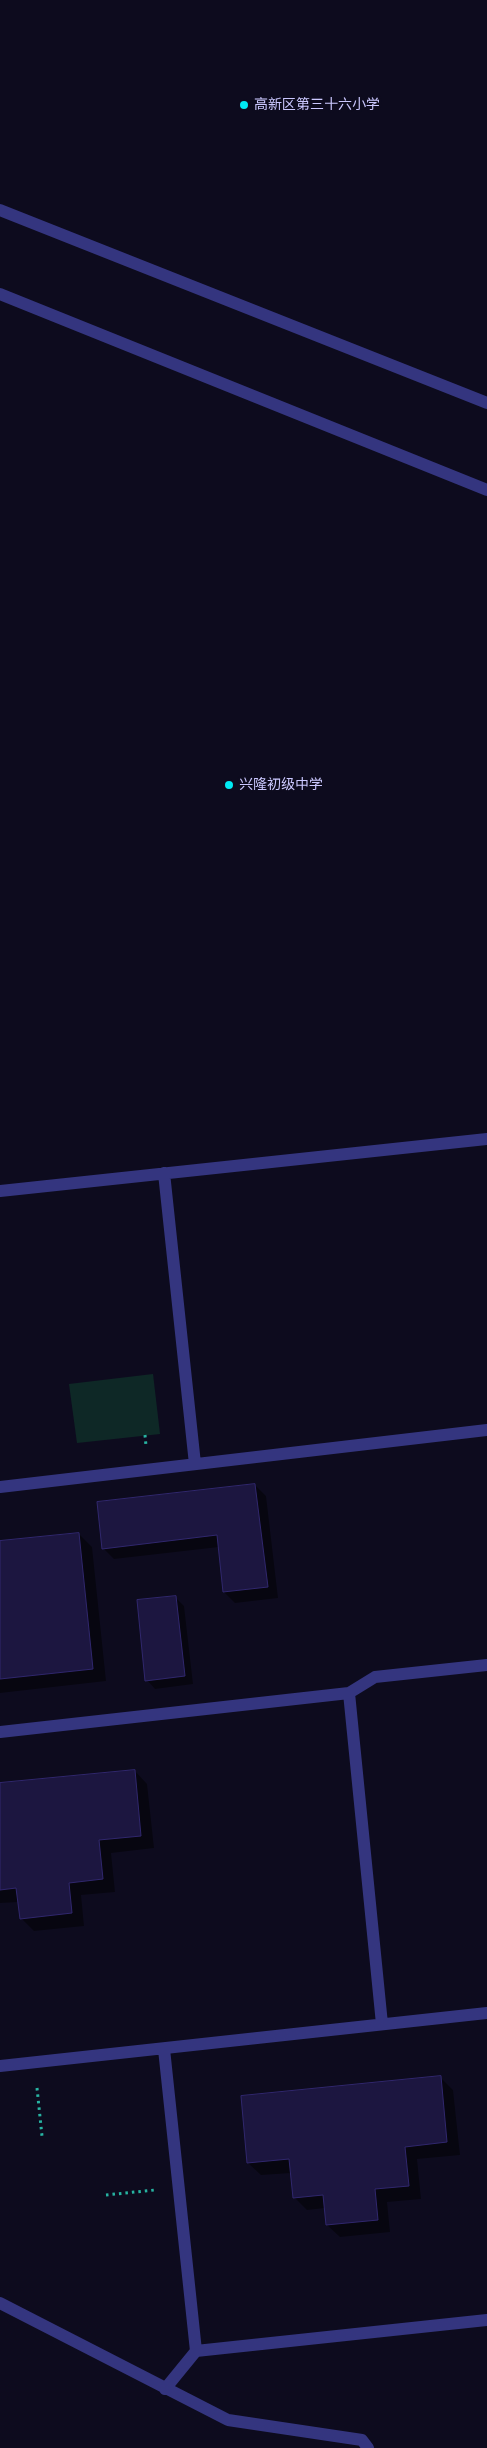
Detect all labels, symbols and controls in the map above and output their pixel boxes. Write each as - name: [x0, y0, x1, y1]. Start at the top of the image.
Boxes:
- place label: 高新区第三十六小学: [254, 97, 380, 113]
- marker: 高新区第三十六小学: [238, 99, 250, 111]
- place label: 兴隆初级中学: [239, 777, 323, 793]
- marker: 兴隆初级中学: [223, 779, 235, 791]

